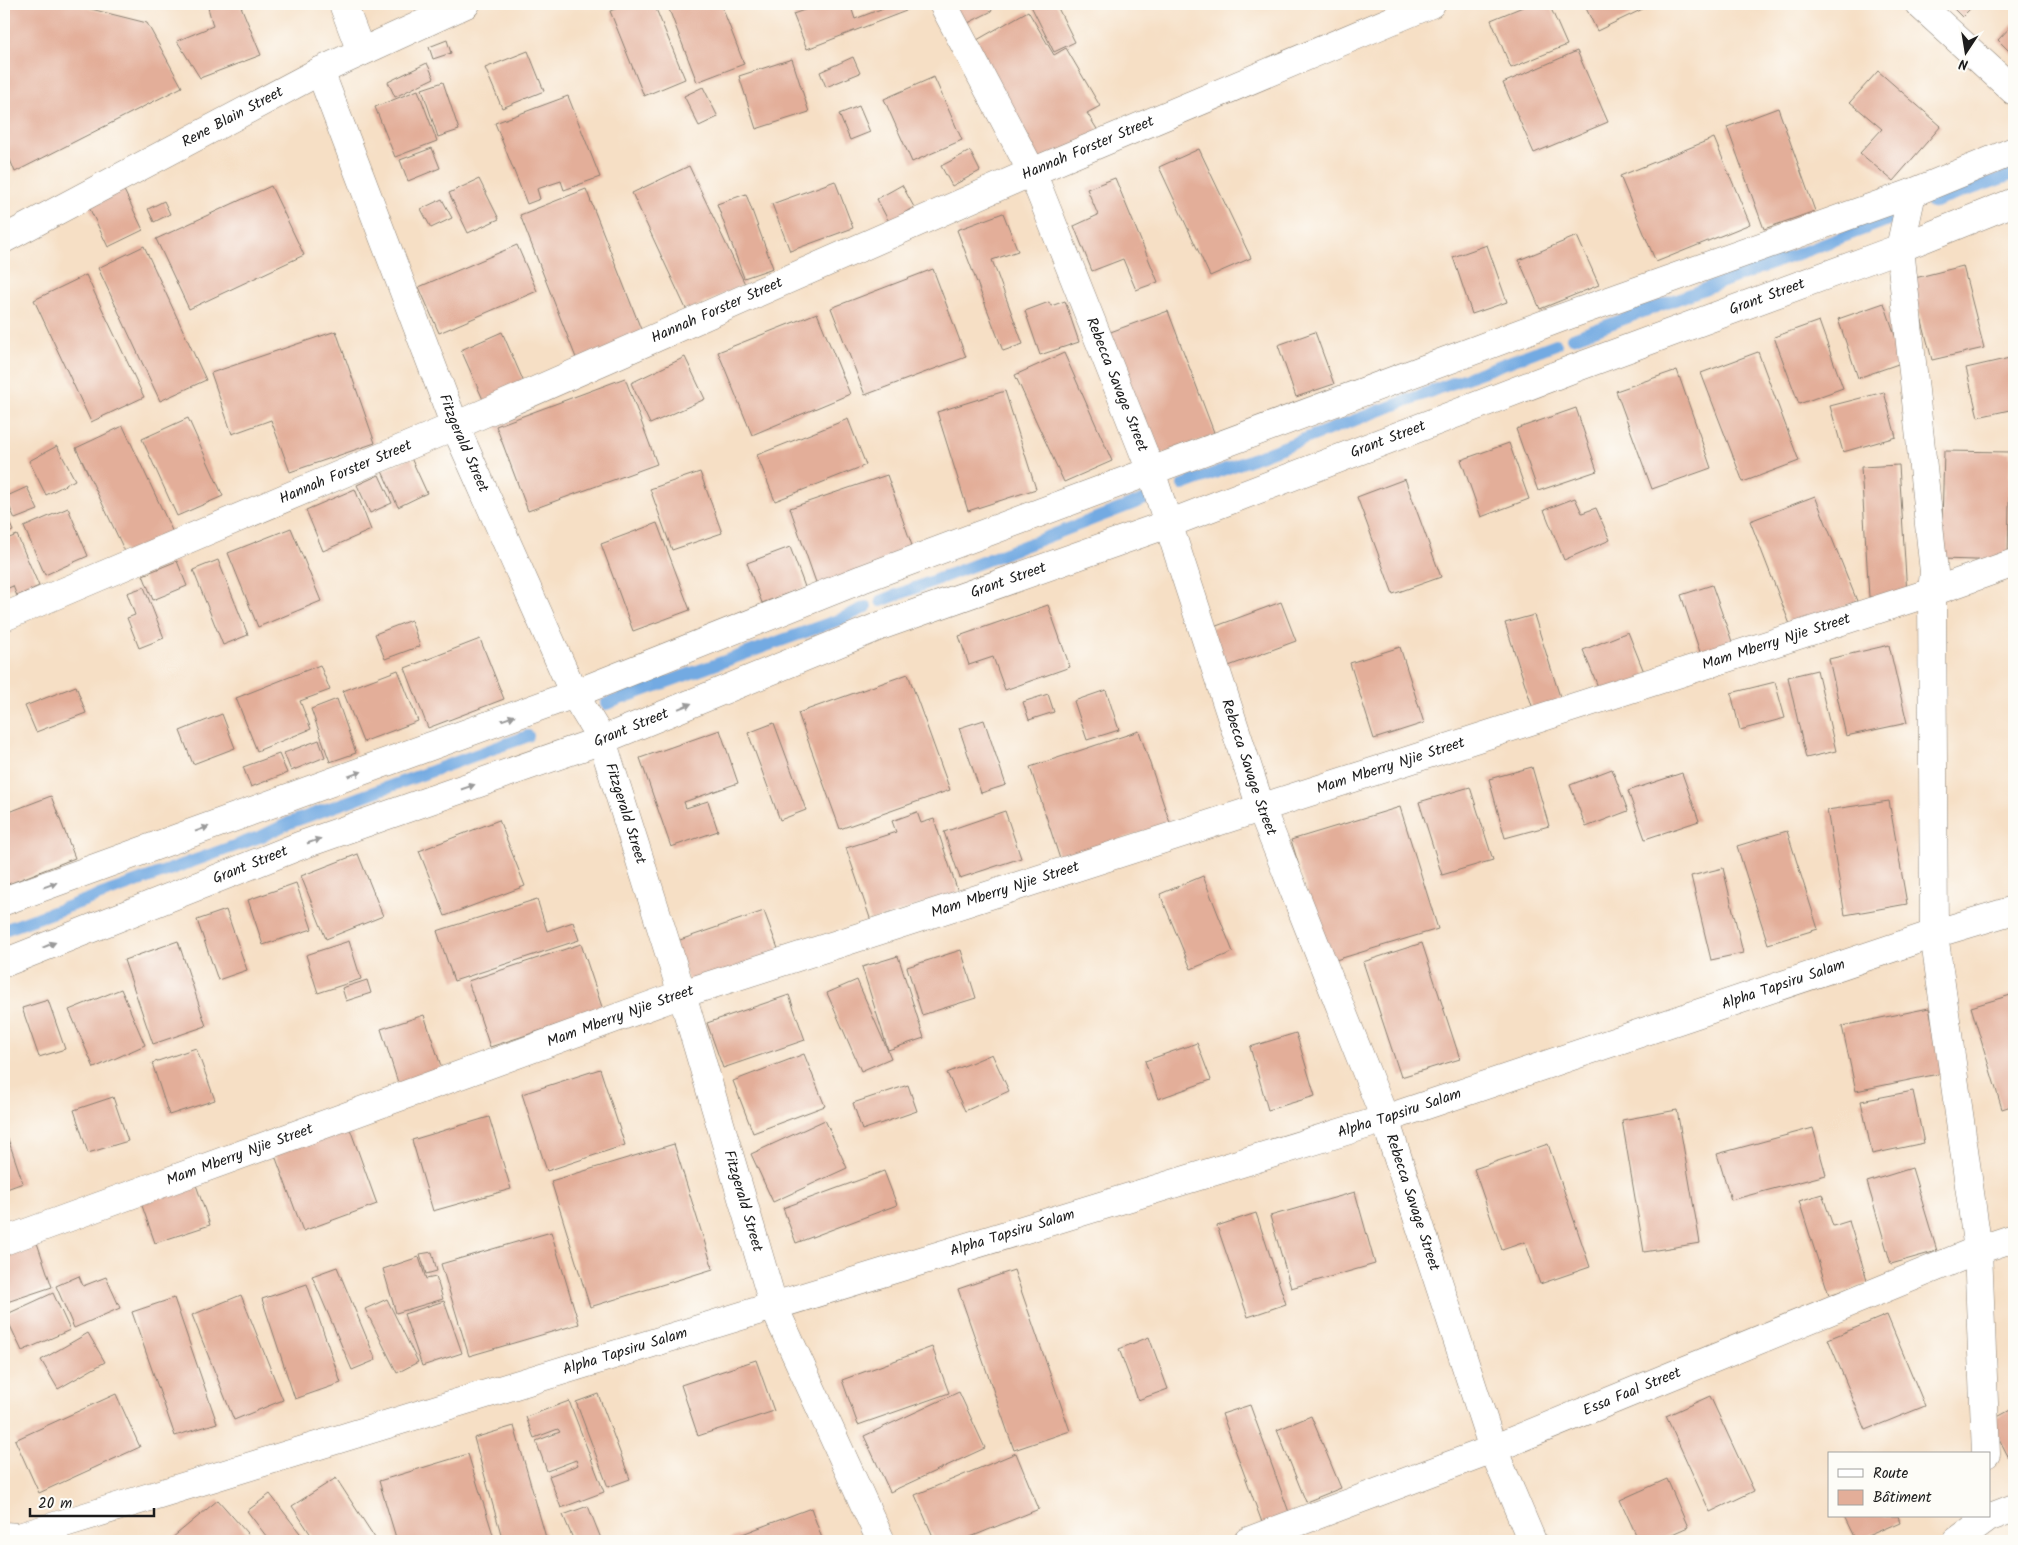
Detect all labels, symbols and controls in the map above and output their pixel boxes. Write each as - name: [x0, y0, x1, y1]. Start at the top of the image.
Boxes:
- north arrow: [1940, 28, 1990, 78]
- text: N: [1957, 52, 1970, 75]
- street label: Rene Blain Street: [177, 80, 288, 154]
- street label: Hannah Forster Street: [1018, 110, 1158, 187]
- street label: Hannah Forster Street: [647, 271, 787, 350]
- street label: Grant Street: [1726, 272, 1809, 322]
- street label: Rebecca Savage Street: [1079, 314, 1154, 456]
- street label: Fitzgerald Street: [432, 391, 495, 497]
- street label: Grant Street: [1347, 414, 1429, 465]
- street label: Hannah Forster Street: [276, 434, 416, 511]
- street label: Grant Street: [967, 556, 1050, 605]
- street label: Mam Mberry Njie Street: [1699, 607, 1854, 677]
- street label: Rebecca Savage Street: [1214, 696, 1283, 840]
- street label: Grant Street: [591, 702, 673, 754]
- one-way arrow: [678, 702, 693, 710]
- one-way arrow: [500, 714, 515, 721]
- street label: Mam Mberry Njie Street: [1313, 731, 1468, 801]
- street label: Fitzgerald Street: [598, 760, 652, 867]
- one-way arrow: [348, 770, 363, 778]
- one-way arrow: [460, 783, 475, 790]
- one-way arrow: [195, 825, 210, 833]
- one-way arrow: [307, 837, 322, 844]
- street label: Grant Street: [209, 839, 292, 891]
- street label: Mam Mberry Njie Street: [928, 855, 1083, 925]
- one-way arrow: [42, 881, 57, 888]
- one-way arrow: [42, 941, 56, 949]
- street label: Alpha Tapsiru Salam: [1718, 953, 1849, 1017]
- street label: Mam Mberry Njie Street: [544, 979, 697, 1054]
- street label: Alpha Tapsiru Salam: [1334, 1082, 1465, 1145]
- street label: Mam Mberry Njie Street: [163, 1117, 317, 1193]
- street label: Rebecca Savage Street: [1379, 1131, 1446, 1274]
- street label: Fitzgerald Street: [717, 1147, 769, 1255]
- street label: Alpha Tapsiru Salam: [947, 1203, 1078, 1263]
- street label: Alpha Tapsiru Salam: [560, 1321, 691, 1382]
- street label: Essa Faal Street: [1579, 1361, 1685, 1423]
- legend: [1828, 1452, 1990, 1518]
- text: Route: [1873, 1462, 1909, 1486]
- scale bar: [30, 1485, 154, 1517]
- text: Bâtiment: [1873, 1486, 1932, 1510]
- text: 20 m: [38, 1492, 72, 1516]

